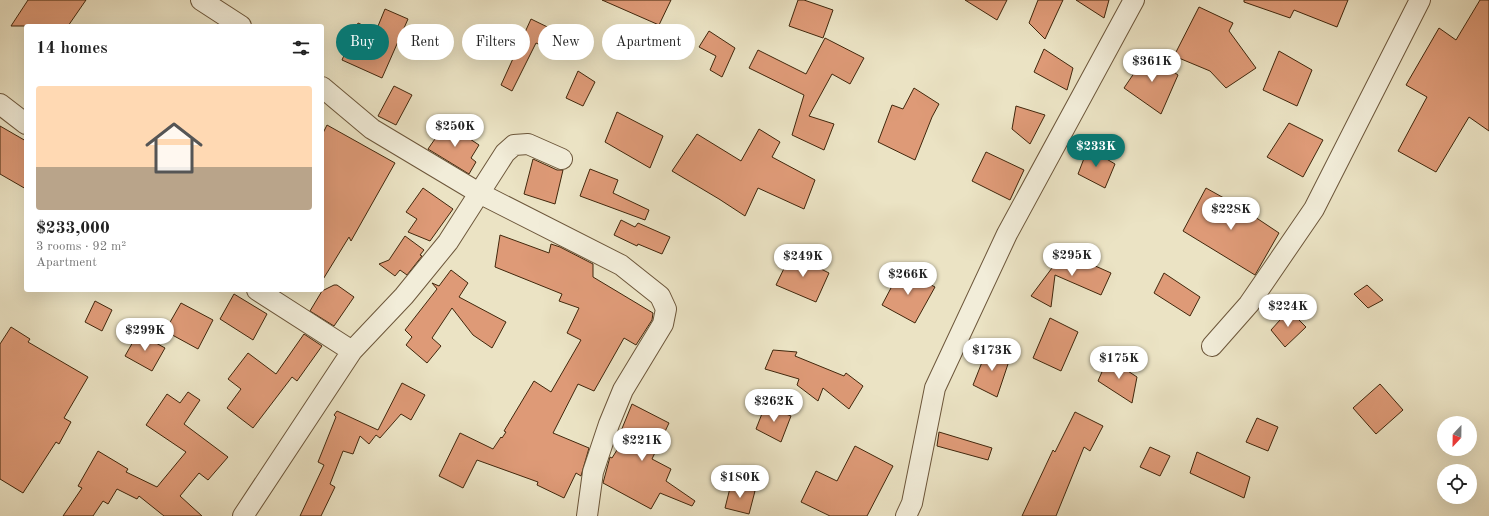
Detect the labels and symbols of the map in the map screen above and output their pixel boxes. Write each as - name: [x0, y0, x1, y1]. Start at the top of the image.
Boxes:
- pin: $361K: [1124, 49, 1180, 83]
- pin: $250K: [427, 114, 483, 148]
- pin: $233K: [1068, 134, 1124, 168]
- pin: $228K: [1203, 197, 1259, 231]
- pin: $295K: [1044, 243, 1100, 277]
- pin: $249K: [775, 244, 831, 278]
- pin: $266K: [880, 262, 936, 296]
- pin: $224K: [1260, 294, 1316, 328]
- pin: $299K: [117, 318, 173, 352]
- pin: $173K: [964, 338, 1020, 372]
- pin: $175K: [1091, 346, 1147, 380]
- pin: $262K: [746, 389, 802, 423]
- north arrow: [1437, 416, 1477, 456]
- pin: $221K: [614, 428, 670, 462]
- pin: $180K: [712, 465, 768, 499]

